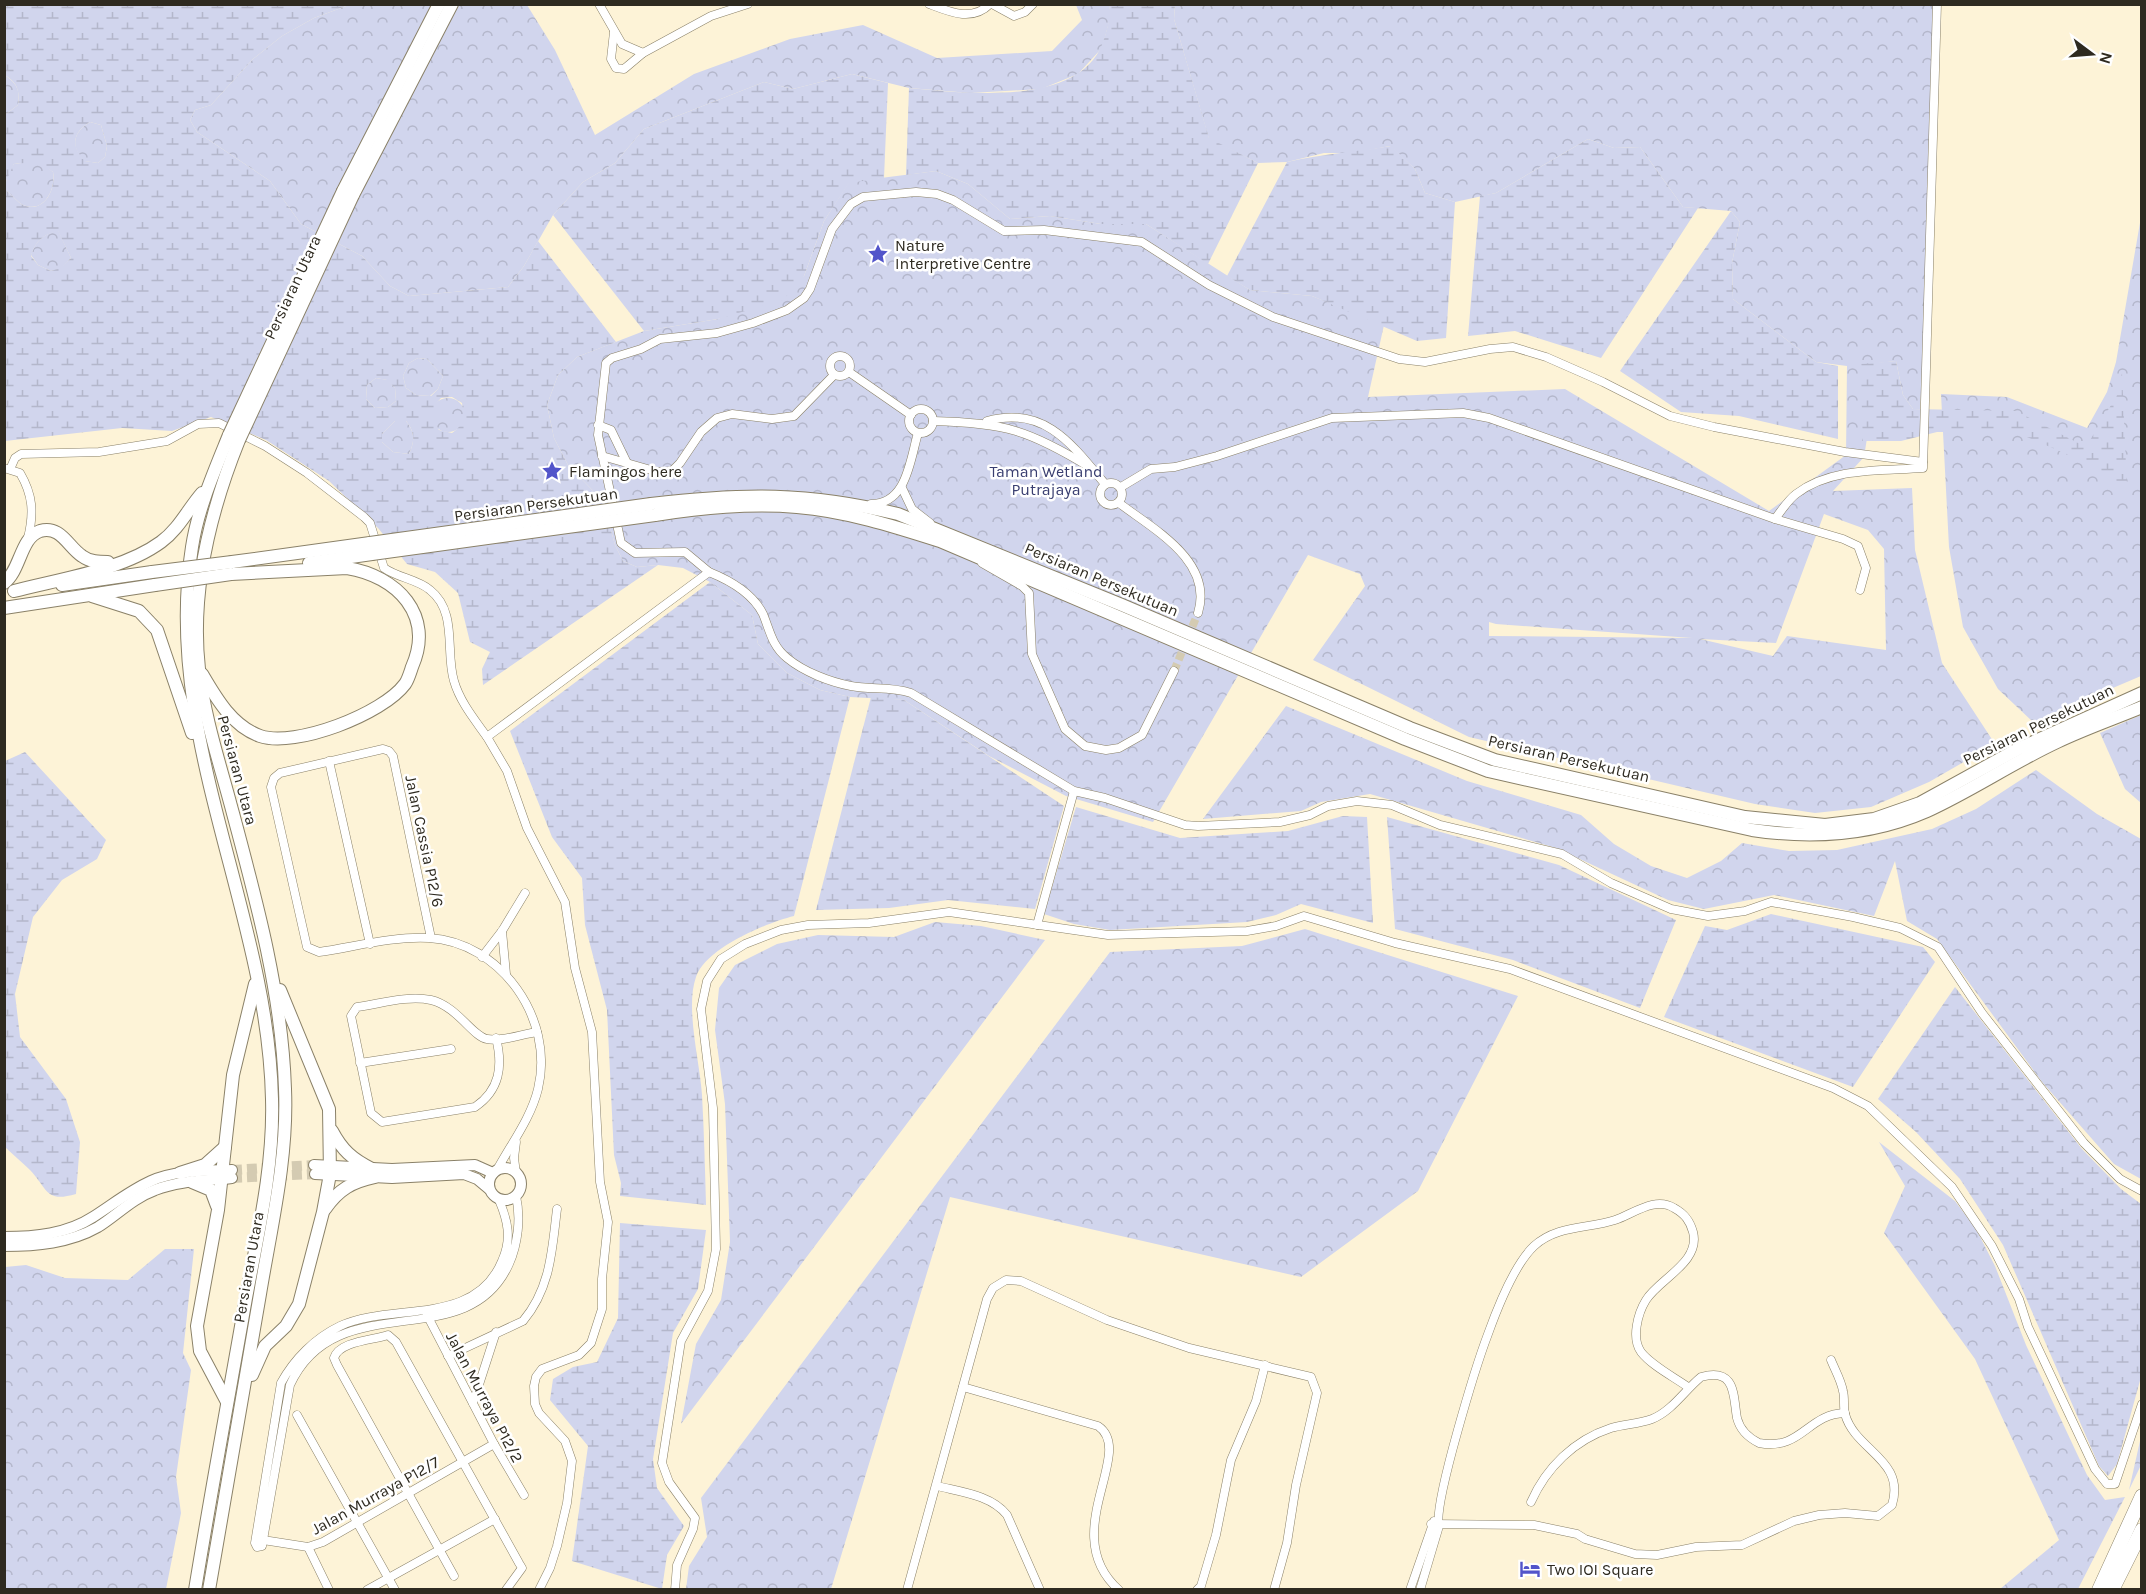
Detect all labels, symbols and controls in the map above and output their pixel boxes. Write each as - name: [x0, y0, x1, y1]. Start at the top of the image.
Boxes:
- north arrow: [2062, 24, 2122, 84]
- text: N: [2095, 50, 2117, 66]
- street label: Persiaran Utara: [260, 232, 325, 342]
- place label: Nature Interpretive Centre: [895, 236, 1031, 273]
- place icon: Nature Interpretive Centre: [866, 242, 890, 266]
- place icon: Flamingos here: [540, 459, 564, 483]
- place label: Flamingos here: [569, 462, 682, 481]
- park label: Taman Wetland Putrajaya: [989, 462, 1103, 499]
- street label: Persiaran Persekutuan: [453, 484, 619, 525]
- street label: Persiaran Persekutuan: [1022, 538, 1182, 620]
- street label: Persiaran Persekutuan: [1960, 680, 2117, 769]
- street label: Persiaran Utara: [214, 713, 261, 827]
- street label: Persiaran Persekutuan: [1486, 731, 1652, 786]
- street label: Jalan Cassia P12/6: [401, 773, 448, 909]
- street label: Persiaran Utara: [229, 1210, 268, 1324]
- street label: Jalan Murraya P12/2: [442, 1329, 527, 1466]
- street label: Jalan Murraya P12/7: [308, 1452, 443, 1539]
- hotel icon: Two IOI Square: [1518, 1557, 1542, 1581]
- place label: Two IOI Square: [1547, 1560, 1653, 1579]

